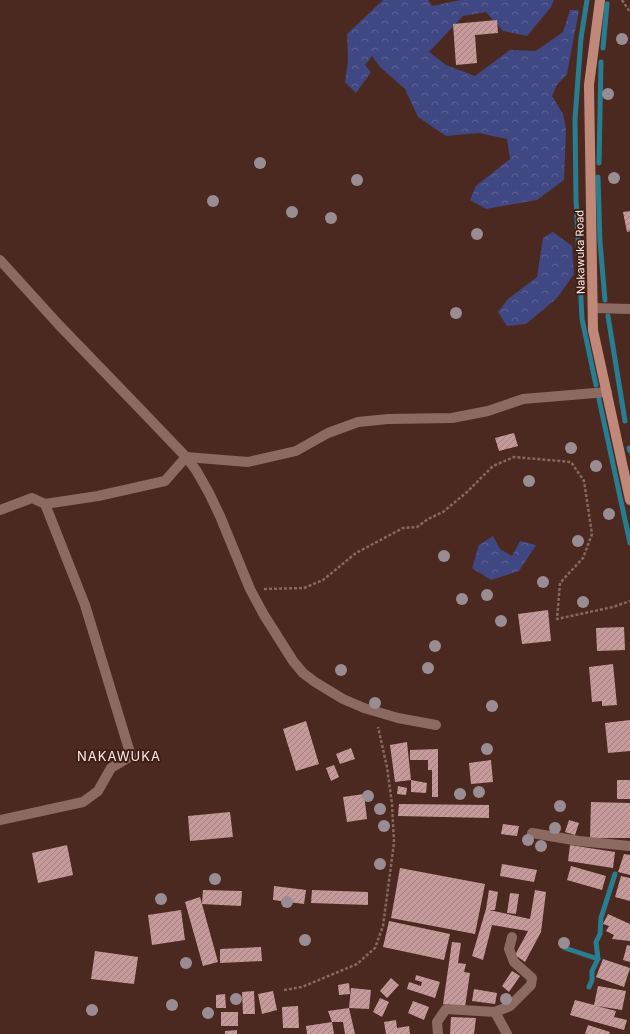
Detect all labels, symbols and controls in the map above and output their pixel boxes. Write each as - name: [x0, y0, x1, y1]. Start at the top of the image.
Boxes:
- street label: Nakawuka Road: [572, 210, 588, 294]
- district label: NAKAWUKA: [77, 748, 161, 764]

